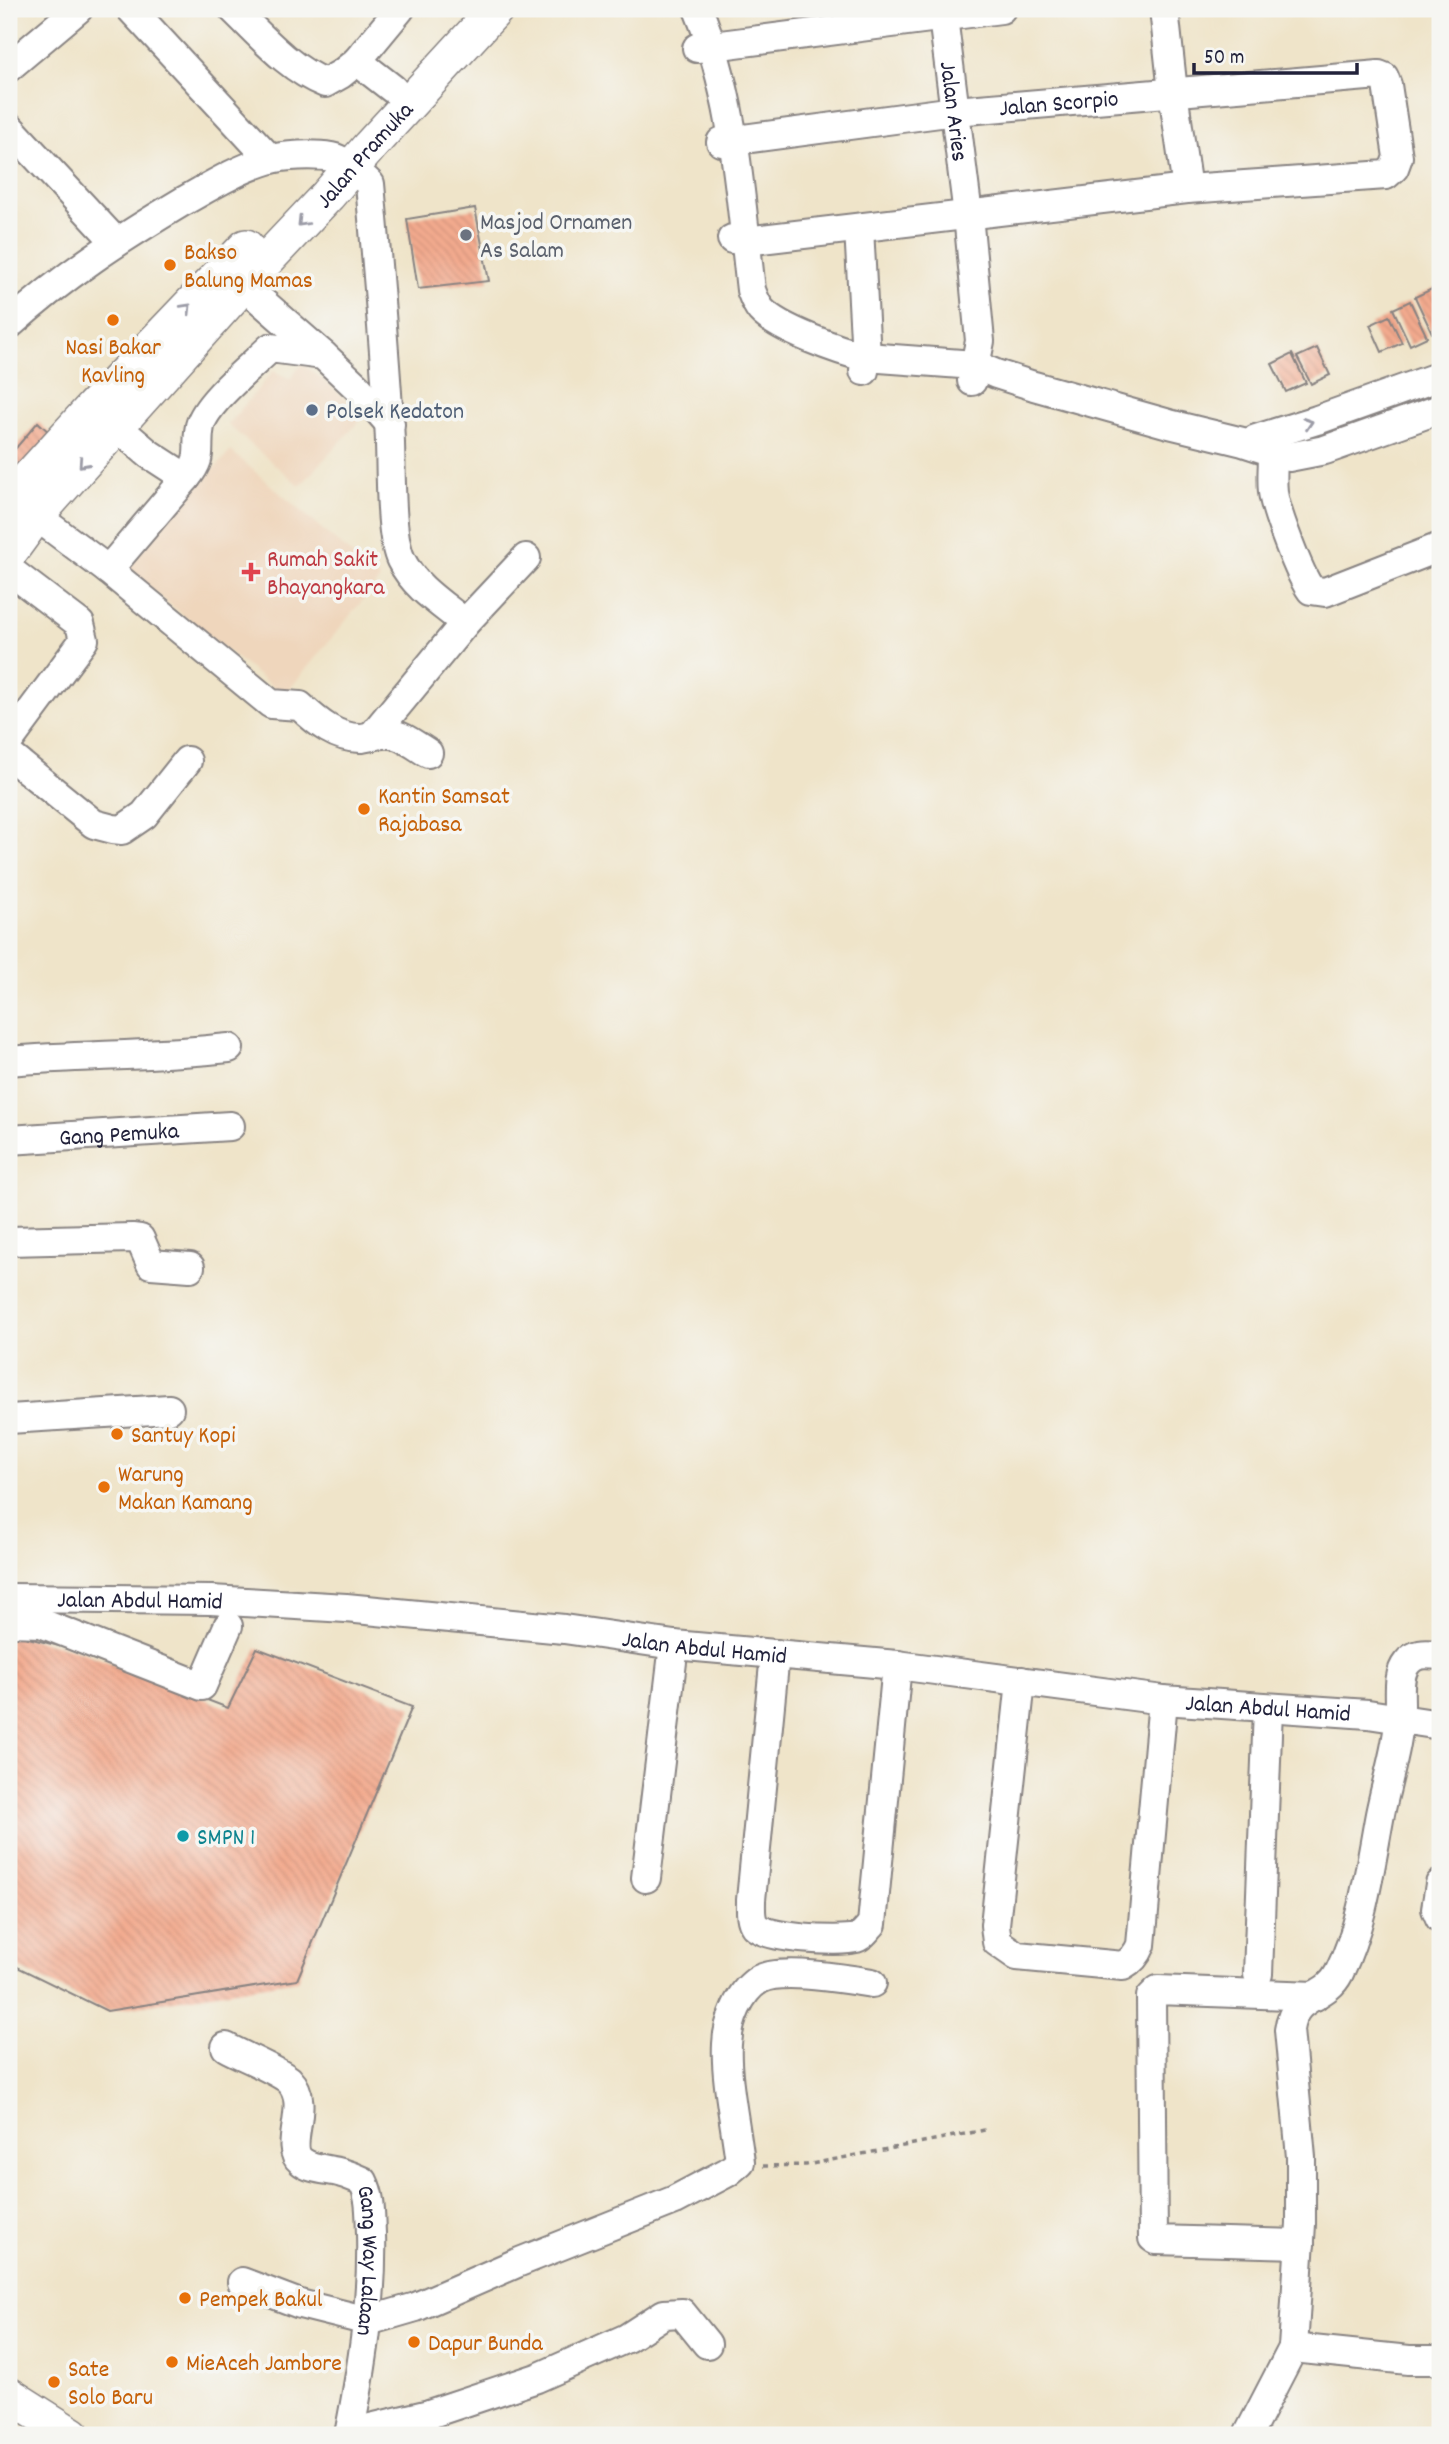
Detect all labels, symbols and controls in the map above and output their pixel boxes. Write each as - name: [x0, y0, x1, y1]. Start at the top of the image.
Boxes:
- scale bar: [1194, 32, 1356, 76]
- text: 50 m: [1204, 44, 1244, 74]
- street label: Jalan Aries: [929, 59, 975, 164]
- street label: Jalan Scorpio: [998, 83, 1120, 127]
- street label: Jalan Pramuka: [310, 95, 423, 218]
- place label: Masjod Ornamen As Salam: [480, 207, 632, 269]
- one-way arrow: [298, 214, 311, 227]
- marker: Masjod Ornamen As Salam: [458, 227, 474, 243]
- place label: Bakso Balung Mamas: [184, 237, 313, 299]
- marker: Bakso Balung Mamas: [162, 257, 178, 273]
- one-way arrow: [178, 304, 191, 317]
- marker: Nasi Bakar Kavling: [105, 312, 121, 328]
- place label: Nasi Bakar Kavling: [65, 332, 161, 394]
- place label: Polsek Kedaton: [326, 396, 464, 430]
- marker: Polsek Kedaton: [304, 402, 320, 418]
- one-way arrow: [1302, 417, 1314, 431]
- one-way arrow: [79, 455, 91, 468]
- place label: Rumah Sakit Bhayangkara: [267, 544, 385, 606]
- marker: Rumah Sakit Bhayangkara: [241, 562, 261, 582]
- place label: Kantin Samsat Rajabasa: [378, 781, 510, 843]
- marker: Kantin Samsat Rajabasa: [356, 801, 372, 817]
- street label: Gang Pemuka: [58, 1115, 181, 1157]
- place label: Santuy Kopi: [131, 1420, 236, 1454]
- marker: Santuy Kopi: [109, 1426, 125, 1442]
- place label: Warung Makan Kamang: [118, 1459, 253, 1521]
- marker: Warung Makan Kamang: [96, 1479, 112, 1495]
- street label: Jalan Abdul Hamid: [57, 1584, 224, 1621]
- street label: Jalan Abdul Hamid: [619, 1624, 788, 1675]
- street label: Jalan Abdul Hamid: [1184, 1688, 1352, 1733]
- place label: SMPN 1: [197, 1822, 255, 1856]
- marker: SMPN 1: [175, 1828, 191, 1844]
- street label: Gang Way Lalaan: [346, 2182, 385, 2338]
- place label: Pempek Bakul: [199, 2284, 323, 2318]
- marker: Pempek Bakul: [177, 2290, 193, 2306]
- place label: Dapur Bunda: [428, 2328, 544, 2362]
- marker: Dapur Bunda: [406, 2334, 422, 2350]
- place label: MieAceh Jambore: [186, 2348, 342, 2382]
- place label: Sate Solo Baru: [68, 2354, 153, 2416]
- marker: MieAceh Jambore: [164, 2354, 180, 2370]
- marker: Sate Solo Baru: [46, 2374, 62, 2390]

